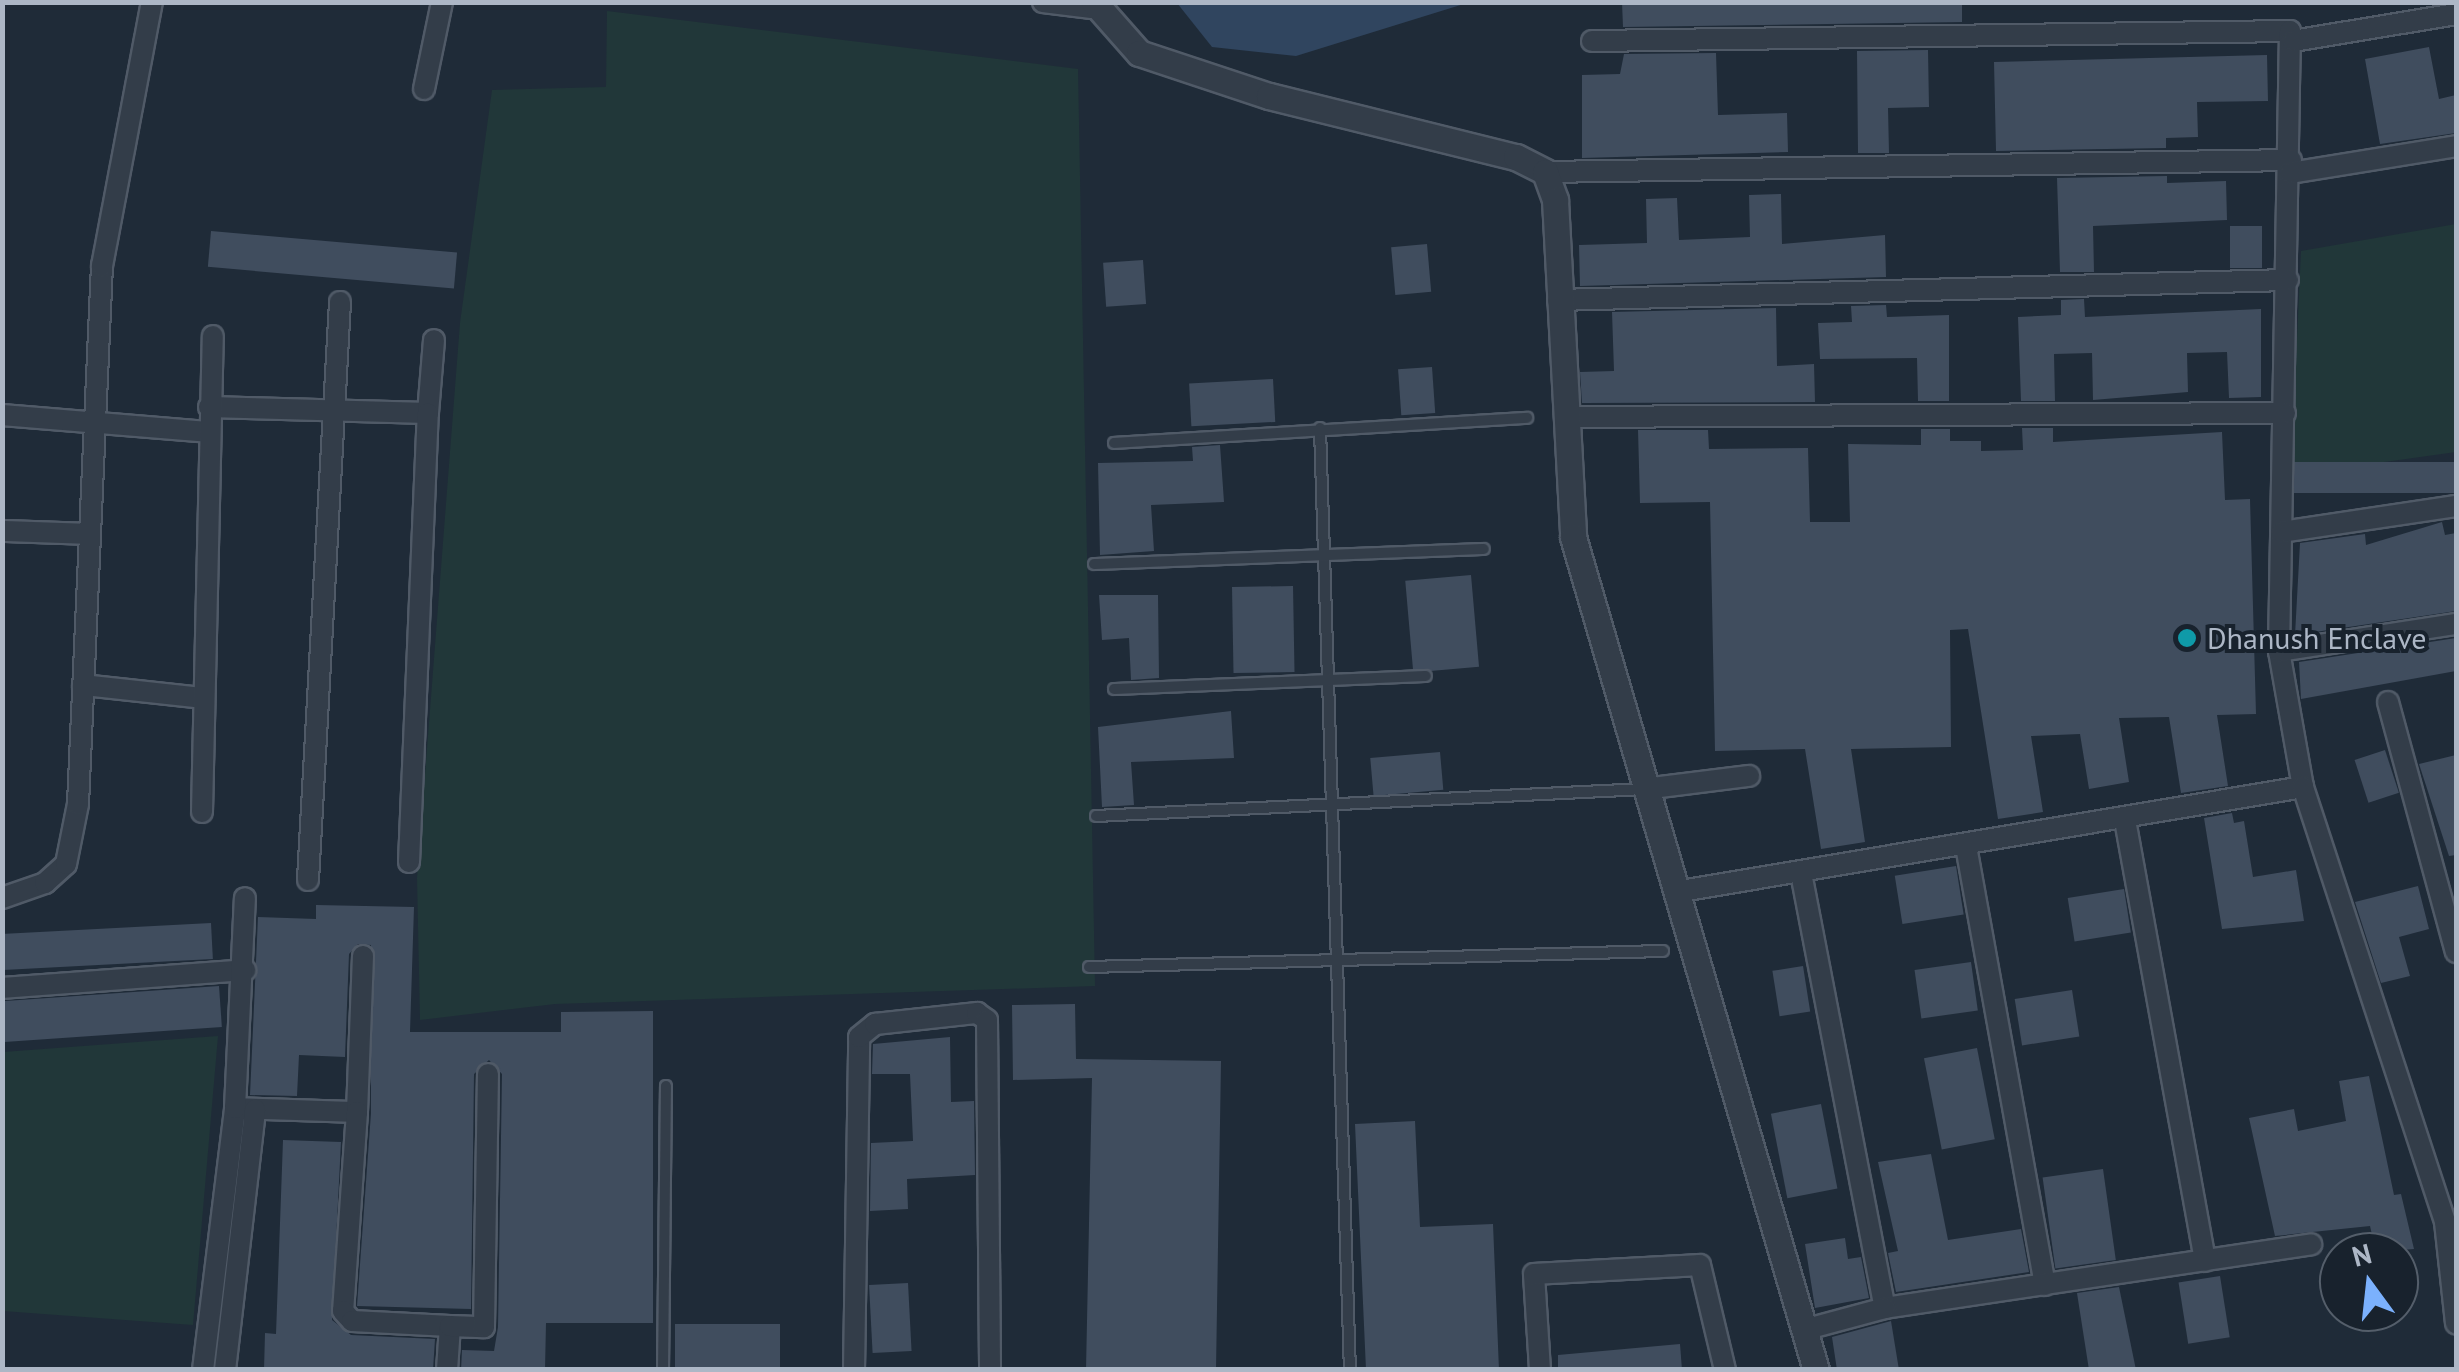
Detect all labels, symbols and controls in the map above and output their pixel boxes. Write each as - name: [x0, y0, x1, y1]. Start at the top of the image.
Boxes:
- place label: Dhanush Enclave: [2207, 620, 2427, 656]
- marker: Dhanush Enclave: [2176, 627, 2198, 649]
- north arrow: [2319, 1232, 2419, 1332]
- text: N: [2348, 1234, 2375, 1275]

